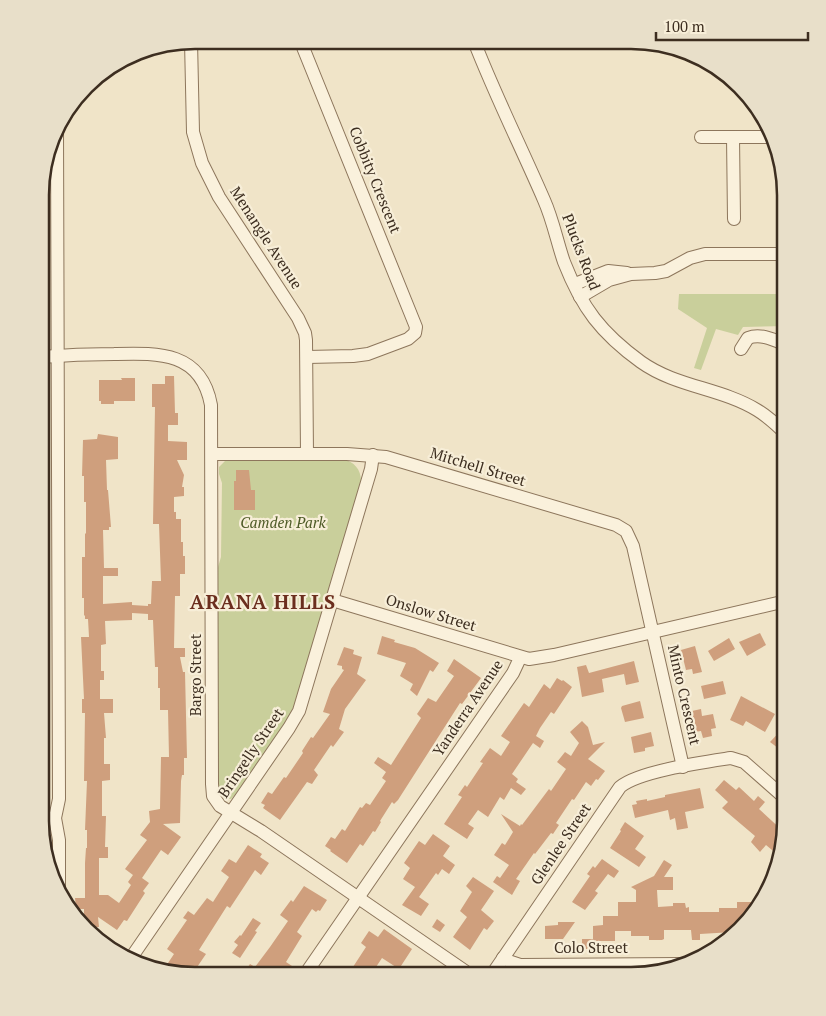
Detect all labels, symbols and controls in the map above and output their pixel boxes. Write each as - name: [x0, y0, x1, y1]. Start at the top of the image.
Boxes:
- scale bar: [656, 10, 808, 42]
- text: 100 m: [664, 16, 705, 36]
- street label: Cobbity Crescent: [345, 123, 407, 236]
- street label: Menangle Avenue: [226, 182, 307, 293]
- street label: Plucks Road: [558, 211, 606, 293]
- street label: Mitchell Street: [428, 442, 529, 490]
- park label: Camden Park: [240, 512, 327, 532]
- district label: ARANA HILLS: [190, 588, 336, 615]
- street label: Onslow Street: [384, 589, 479, 635]
- street label: Bargo Street: [185, 633, 205, 716]
- street label: Minto Crescent: [664, 643, 706, 747]
- street label: Yanderra Avenue: [427, 655, 507, 760]
- street label: Bringelly Street: [213, 703, 288, 801]
- street label: Glenlee Street: [525, 798, 595, 888]
- street label: Colo Street: [554, 937, 628, 957]

